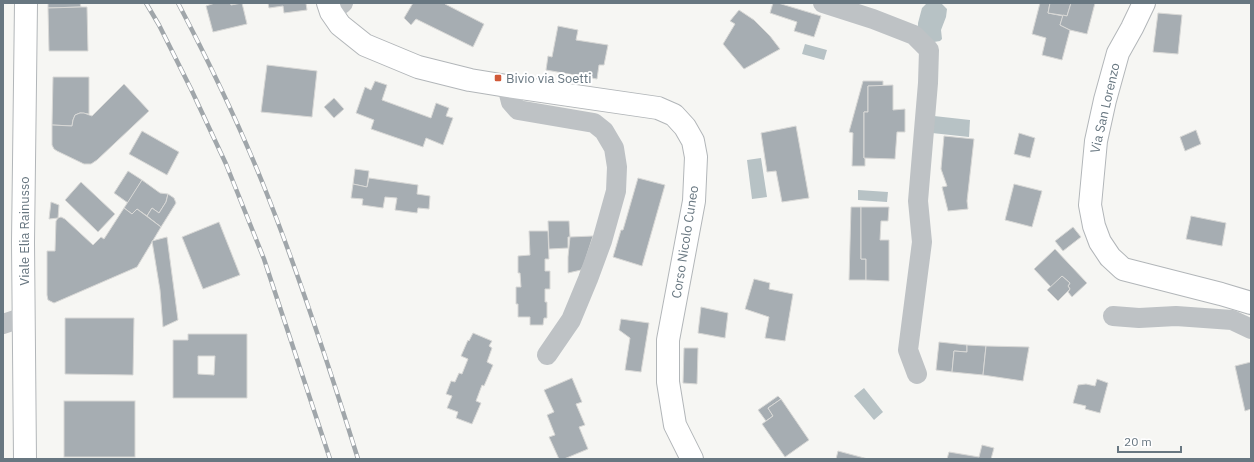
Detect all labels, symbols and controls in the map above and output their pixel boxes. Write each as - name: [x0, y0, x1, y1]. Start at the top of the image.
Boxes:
- street label: Via San Lorenzo: [1086, 61, 1124, 155]
- place label: Bivio via Soetti: [506, 70, 592, 87]
- marker: Bivio via Soetti: [493, 73, 503, 83]
- street label: Viale Elia Rainusso: [16, 176, 33, 286]
- street label: Corso Nicolo Cuneo: [668, 184, 702, 300]
- scale bar: [1118, 428, 1181, 454]
- text: 20 m: [1124, 434, 1152, 449]

